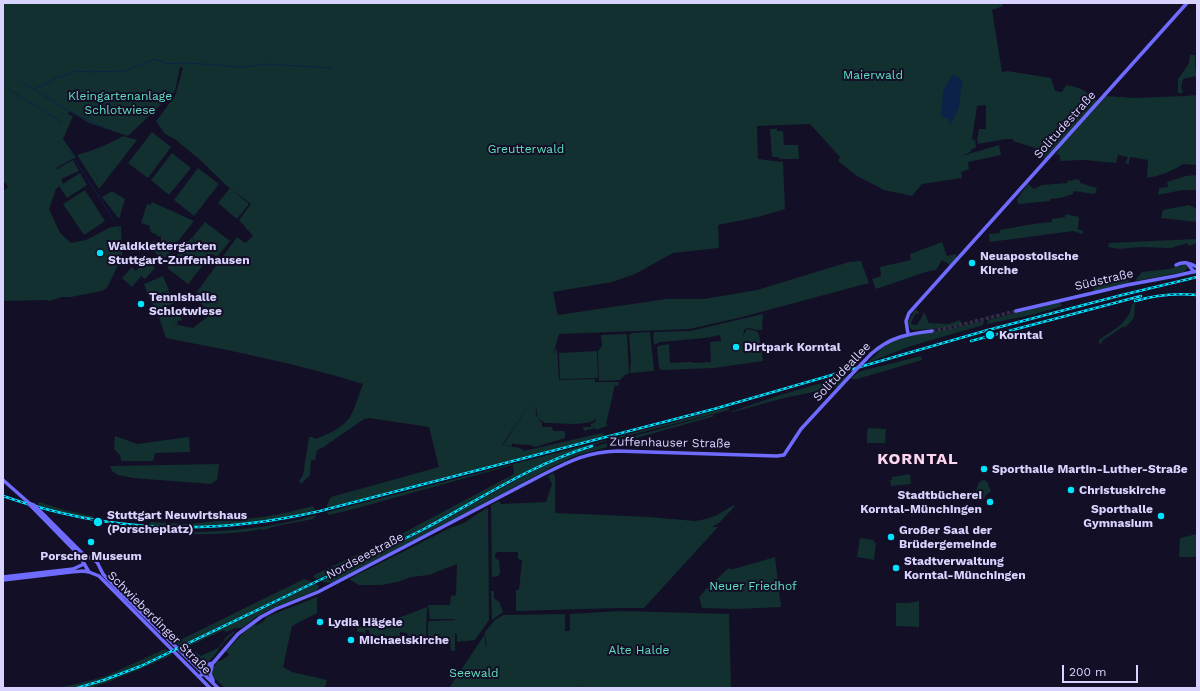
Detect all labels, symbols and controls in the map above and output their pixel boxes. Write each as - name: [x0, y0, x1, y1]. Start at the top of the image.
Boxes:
- park label: Maierwald: [843, 68, 903, 82]
- street label: Solitudestraße: [1031, 88, 1099, 162]
- park label: Kleingartenanlage Schlotwiese: [68, 89, 172, 117]
- park label: Greutterwald: [488, 142, 564, 156]
- place label: Waldklettergarten Stuttgart-Zuffenhausen: [108, 239, 250, 267]
- marker: Waldklettergarten Stuttgart-Zuffenhausen: [95, 248, 105, 258]
- place label: Neuapostolische Kirche: [980, 249, 1079, 277]
- marker: Neuapostolische Kirche: [967, 258, 977, 268]
- street label: Südstraße: [1073, 266, 1135, 294]
- place label: Tennishalle Schlotwiese: [149, 290, 222, 318]
- marker: Tennishalle Schlotwiese: [136, 299, 146, 309]
- place label: Korntal: [999, 328, 1043, 342]
- marker: Korntal: [984, 329, 996, 341]
- street label: Solitudeallee: [810, 339, 874, 405]
- place label: Dirtpark Korntal: [744, 340, 841, 354]
- marker: Dirtpark Korntal: [731, 342, 741, 352]
- street label: Zuffenhauser Straße: [609, 435, 731, 451]
- district label: KORNTAL: [877, 449, 959, 469]
- place label: Sporthalle Martin-Luther-Straße: [992, 462, 1188, 476]
- marker: Sporthalle Martin-Luther-Straße: [979, 464, 989, 474]
- place label: Christuskirche: [1079, 483, 1166, 497]
- marker: Christuskirche: [1066, 485, 1076, 495]
- place label: Stadtbücherei Korntal-Münchingen: [860, 488, 982, 516]
- marker: Stadtbücherei Korntal-Münchingen: [985, 497, 995, 507]
- place label: Sporthalle Gymnasium: [1083, 502, 1153, 530]
- place label: Stuttgart Neuwirtshaus (Porscheplatz): [107, 508, 247, 536]
- marker: Sporthalle Gymnasium: [1156, 511, 1166, 521]
- marker: Stuttgart Neuwirtshaus (Porscheplatz): [92, 516, 104, 528]
- place label: Großer Saal der Brüdergemeinde: [899, 523, 997, 551]
- street label: Nordseestraße: [324, 530, 406, 582]
- marker: Großer Saal der Brüdergemeinde: [886, 532, 896, 542]
- marker: Porsche Museum: [86, 537, 96, 547]
- place label: Porsche Museum: [40, 549, 142, 563]
- place label: Stadtverwaltung Korntal-Münchingen: [904, 554, 1026, 582]
- marker: Stadtverwaltung Korntal-Münchingen: [891, 563, 901, 573]
- street label: Schwieberdinger Straße: [104, 568, 214, 678]
- park label: Neuer Friedhof: [709, 579, 797, 593]
- place label: Lydia Hägele: [328, 615, 403, 629]
- marker: Lydia Hägele: [315, 617, 325, 627]
- place label: Michaelskirche: [359, 633, 449, 647]
- marker: Michaelskirche: [346, 635, 356, 645]
- park label: Alte Halde: [608, 643, 670, 657]
- scale bar: [1064, 657, 1140, 683]
- text: 200 m: [1069, 665, 1106, 679]
- park label: Seewald: [449, 666, 499, 680]

